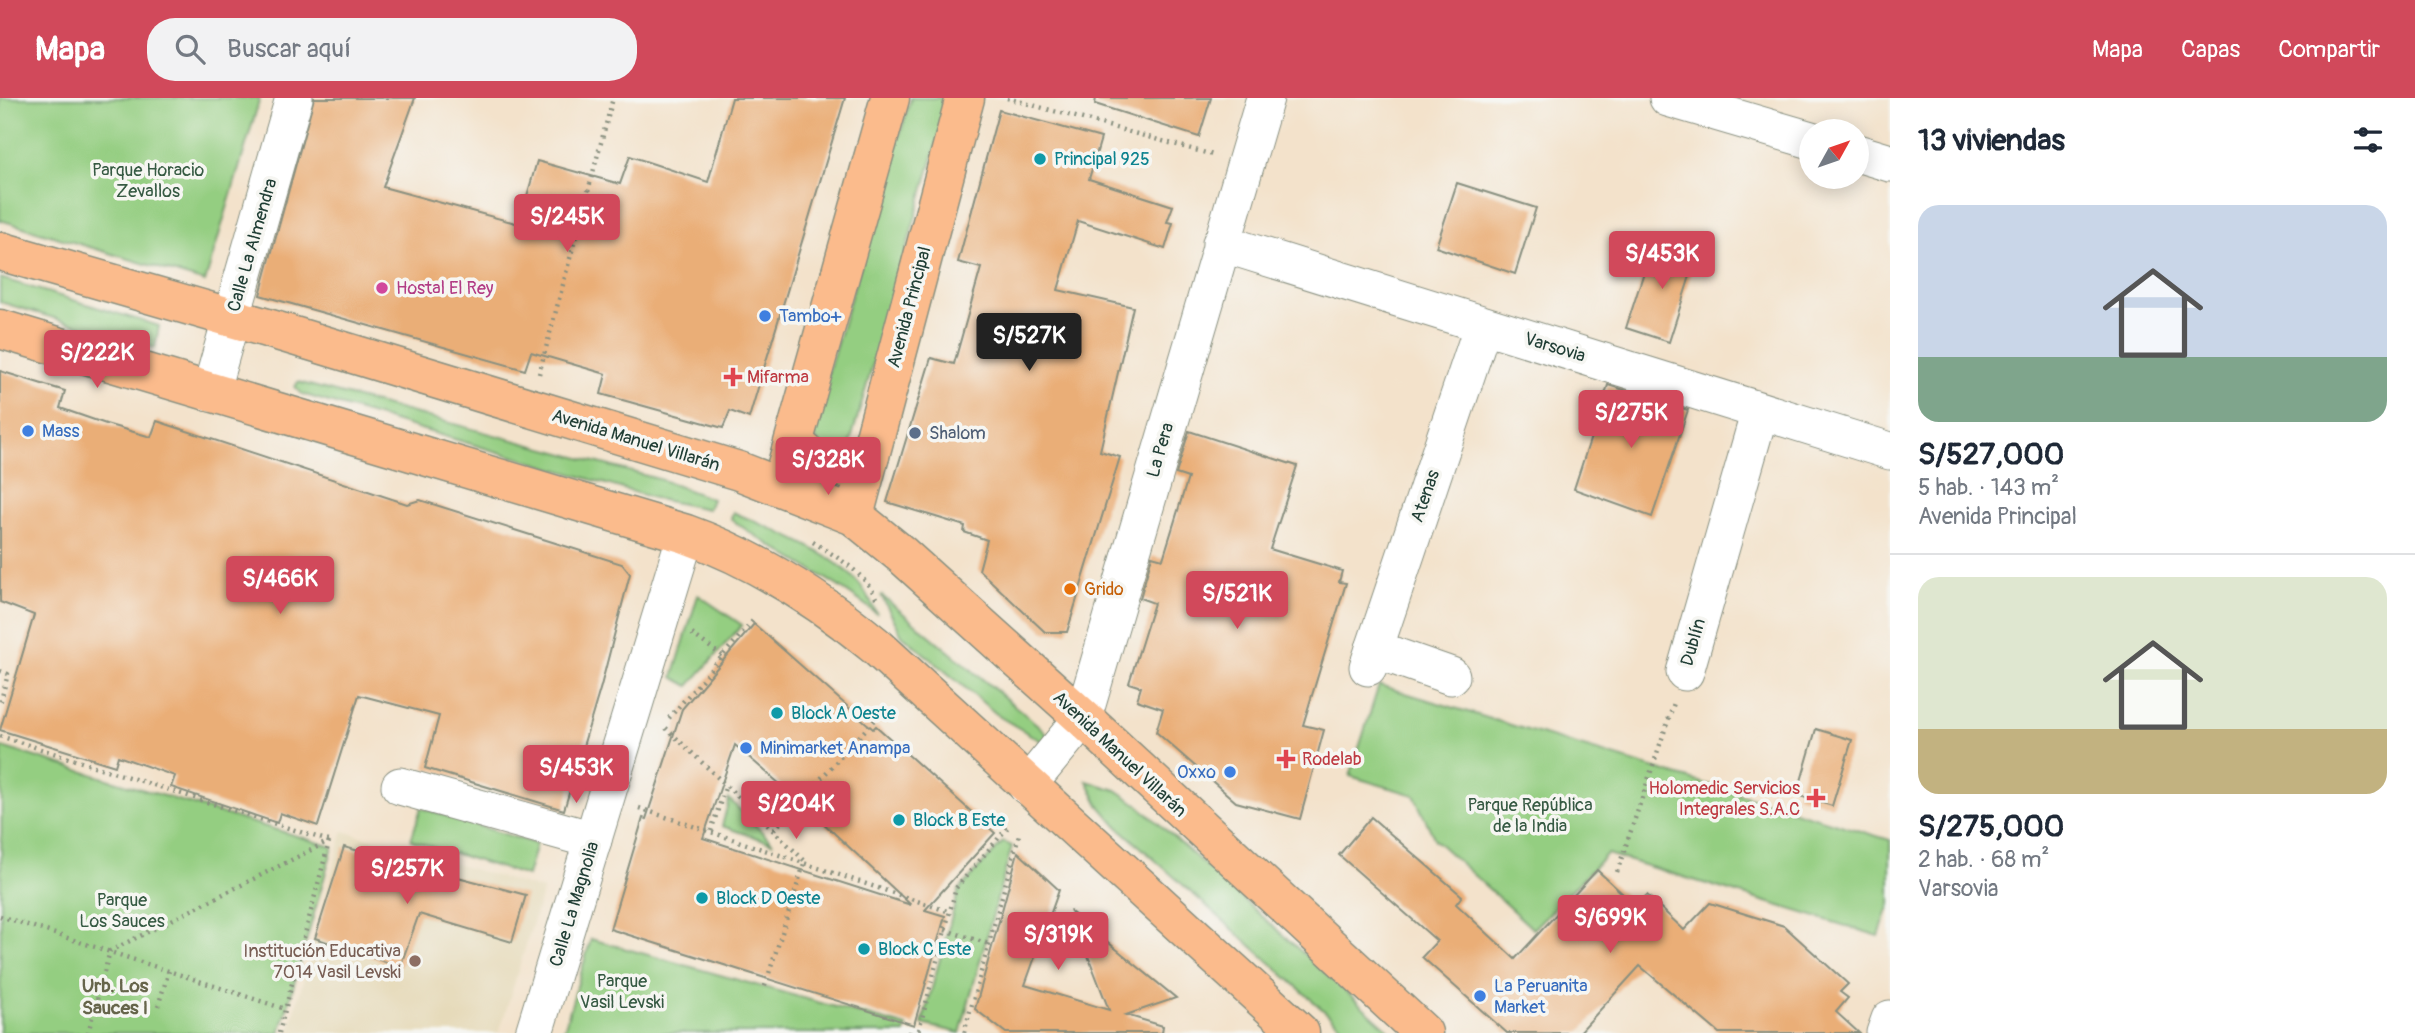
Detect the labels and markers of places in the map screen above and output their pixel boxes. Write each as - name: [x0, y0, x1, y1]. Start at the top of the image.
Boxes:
- place label: Principal 925: [1054, 148, 1150, 171]
- marker: Principal 925: [1032, 151, 1048, 167]
- pin: S/245K: [510, 194, 624, 254]
- pin: S/453K: [1605, 232, 1719, 291]
- place label: Hostal El Rey: [396, 277, 494, 300]
- marker: Hostal El Rey: [374, 280, 390, 296]
- place label: Tambo+: [779, 305, 842, 328]
- marker: Tambo+: [757, 308, 773, 324]
- pin: S/527K: [972, 314, 1086, 373]
- pin: S/222K: [40, 330, 154, 390]
- place label: Mifarma: [747, 366, 809, 389]
- marker: Mifarma: [725, 369, 741, 385]
- pin: S/275K: [1574, 390, 1688, 450]
- place label: Mass: [42, 420, 79, 443]
- place label: Shalom: [929, 422, 986, 445]
- marker: Mass: [20, 423, 36, 439]
- marker: Shalom: [907, 425, 923, 441]
- pin: S/328K: [771, 438, 885, 497]
- pin: S/466K: [223, 556, 337, 616]
- pin: S/521K: [1180, 572, 1294, 631]
- place label: Grido: [1084, 578, 1124, 601]
- marker: Grido: [1062, 581, 1078, 597]
- place label: Block A Oeste: [791, 702, 896, 725]
- marker: Block A Oeste: [769, 705, 785, 721]
- place label: Minimarket Anampa: [760, 737, 910, 760]
- marker: Minimarket Anampa: [738, 740, 754, 756]
- pin: S/453K: [519, 746, 633, 805]
- place label: Rodelab: [1302, 748, 1362, 771]
- marker: Rodelab: [1276, 749, 1296, 769]
- place label: Oxxo: [1177, 761, 1216, 784]
- marker: Oxxo: [1222, 764, 1238, 780]
- place label: Holomedic Servicios Integrales S.A.C: [1648, 777, 1800, 821]
- pin: S/204K: [739, 782, 853, 841]
- marker: Holomedic Servicios Integrales S.A.C: [1806, 788, 1826, 808]
- place label: Block B Este: [913, 809, 1005, 832]
- marker: Block B Este: [891, 812, 907, 828]
- pin: S/257K: [350, 846, 464, 906]
- place label: Block D Oeste: [716, 887, 820, 910]
- marker: Block D Oeste: [694, 890, 710, 906]
- pin: S/699K: [1553, 896, 1667, 955]
- pin: S/319K: [1001, 912, 1115, 972]
- place label: Block C Este: [878, 938, 971, 961]
- place label: Institución Educativa 7014 Vasil Levski: [243, 940, 401, 984]
- marker: Block C Este: [856, 941, 872, 957]
- marker: Institución Educativa 7014 Vasil Levski: [407, 953, 423, 969]
- place label: La Peruanita Market: [1494, 975, 1588, 1019]
- marker: La Peruanita Market: [1472, 988, 1488, 1004]

